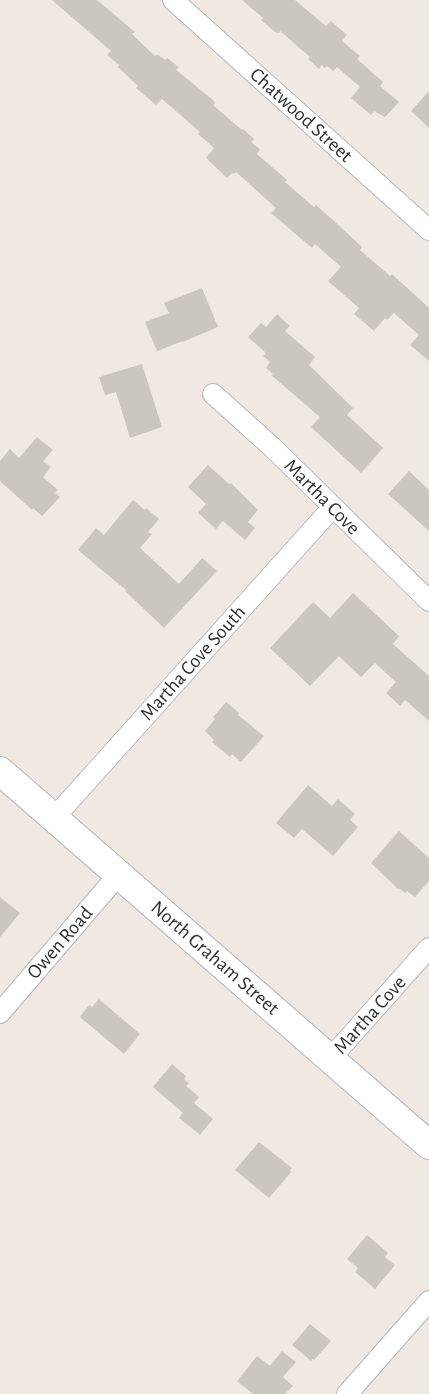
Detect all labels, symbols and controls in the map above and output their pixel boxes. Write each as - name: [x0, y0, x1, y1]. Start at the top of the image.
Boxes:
- street label: Chatwood Street: [245, 63, 357, 167]
- street label: Martha Cove: [279, 454, 365, 540]
- street label: Martha Cove South: [135, 601, 251, 725]
- street label: North Graham Street: [146, 896, 284, 1020]
- street label: Owen Road: [22, 902, 98, 984]
- street label: Martha Cove: [329, 971, 411, 1059]

